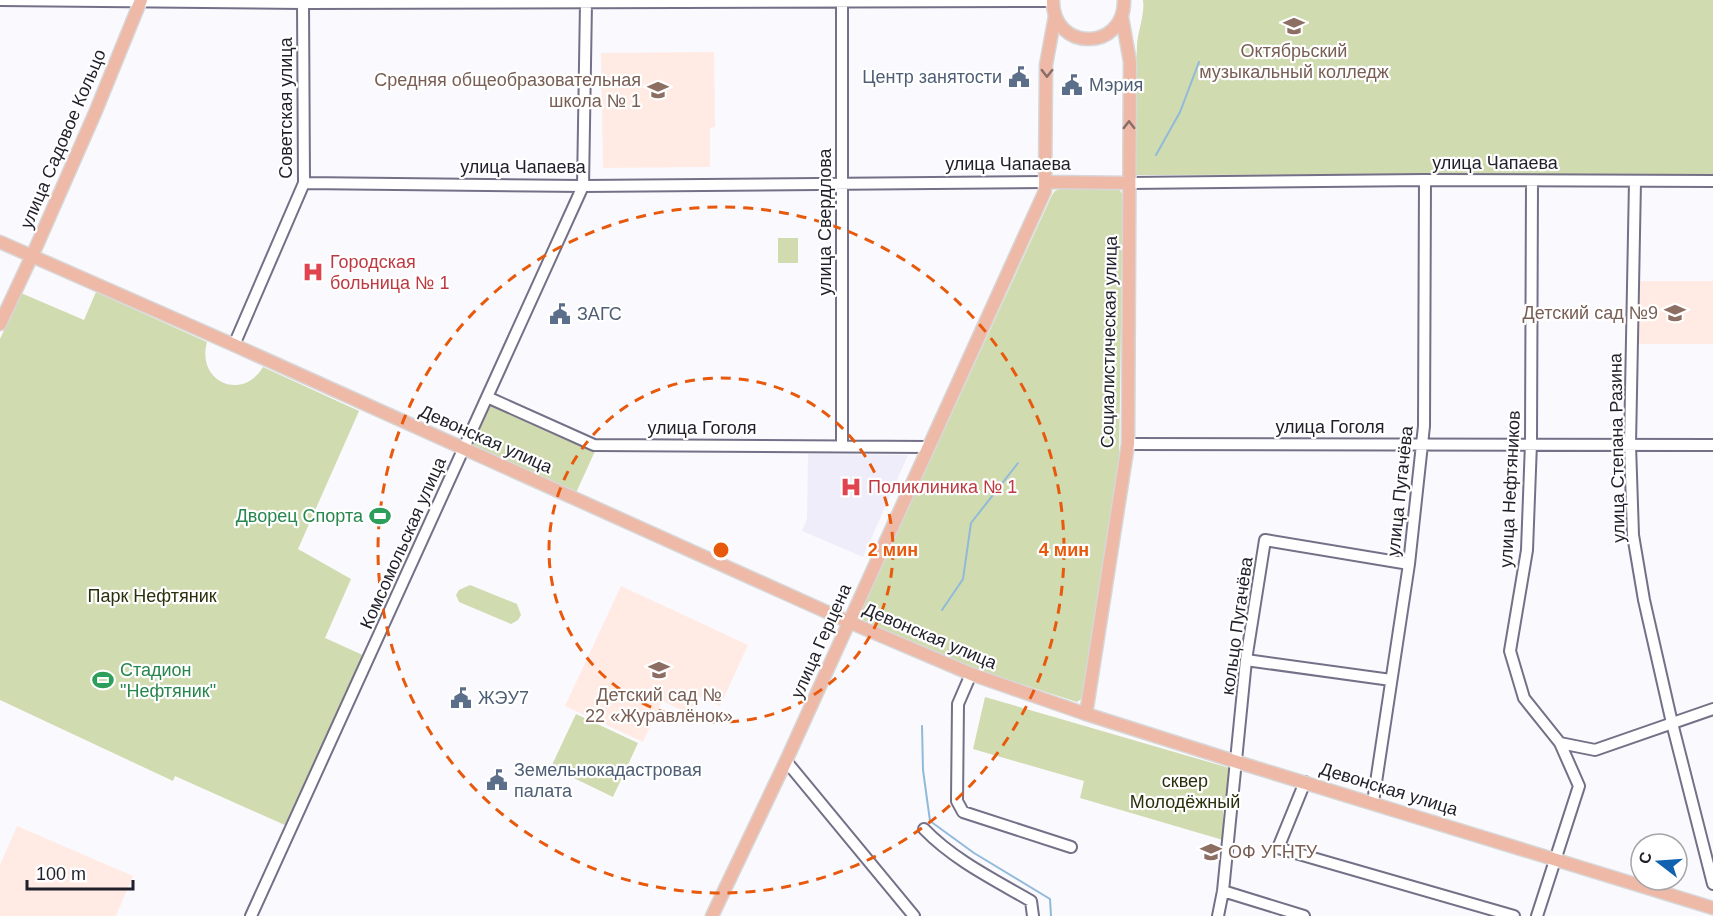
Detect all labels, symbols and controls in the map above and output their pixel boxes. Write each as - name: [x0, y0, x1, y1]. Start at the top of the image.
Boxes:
- school or university icon: Октябрьский музыкальный колледж: [1282, 14, 1306, 38]
- street label: Советская улица: [276, 36, 296, 179]
- place label: Октябрьский музыкальный колледж: [1199, 41, 1389, 82]
- street label: улица Садовое Кольцо: [16, 46, 110, 232]
- public building icon: Центр занятости: [1007, 65, 1031, 89]
- place label: Центр занятости: [862, 67, 1002, 87]
- one-way arrow: [1040, 69, 1053, 78]
- place label: Средняя общеобразовательная школа № 1: [374, 70, 641, 111]
- public building icon: Мэрия: [1060, 73, 1084, 97]
- place label: Мэрия: [1089, 75, 1143, 95]
- school or university icon: Средняя общеобразовательная школа № 1: [646, 78, 670, 102]
- one-way arrow: [1123, 120, 1135, 129]
- street label: улица Свердлова: [815, 147, 835, 296]
- street label: улица Чапаева: [1432, 153, 1559, 173]
- street label: улица Чапаева: [945, 154, 1072, 174]
- street label: улица Чапаева: [460, 157, 587, 177]
- street label: Социалистическая улица: [1097, 235, 1121, 448]
- place label: Городская больница № 1: [330, 252, 449, 293]
- hospital icon: Городская больница № 1: [301, 260, 325, 284]
- school or university icon: Детский сад №9: [1663, 301, 1687, 325]
- public building icon: ЗАГС: [548, 302, 572, 326]
- place label: Детский сад №9: [1523, 303, 1658, 323]
- place label: ЗАГС: [577, 304, 622, 324]
- street label: улица Степана Разина: [1605, 352, 1629, 543]
- street label: Девонская улица: [417, 401, 556, 478]
- street label: улица Нефтяников: [1496, 410, 1524, 568]
- street label: улица Гоголя: [1275, 417, 1385, 437]
- street label: улица Гоголя: [647, 418, 757, 438]
- street label: улица Пугачёва: [1383, 424, 1417, 557]
- street label: Комсомольская улица: [356, 453, 450, 632]
- hospital icon: Поликлиника № 1: [839, 475, 863, 499]
- place label: Поликлиника № 1: [868, 477, 1017, 497]
- sports icon: Дворец Спорта: [368, 504, 392, 528]
- place label: Дворец Спорта: [236, 506, 364, 526]
- centre of rings: [711, 540, 731, 560]
- text: 2 мин: [868, 540, 918, 560]
- text: 4 мин: [1039, 540, 1089, 560]
- street label: кольцо Пугачёва: [1217, 555, 1257, 696]
- street label: улица Герцена: [787, 580, 856, 701]
- park label: Парк Нефтяник: [87, 586, 217, 606]
- street label: Девонская улица: [860, 599, 1001, 674]
- school or university icon: Детский сад № 22 «Журавлёнок»: [647, 658, 671, 682]
- place label: Стадион "Нефтяник": [120, 660, 216, 701]
- sports icon: Стадион "Нефтяник": [91, 668, 115, 692]
- place label: Детский сад № 22 «Журавлёнок»: [585, 685, 733, 726]
- public building icon: ЖЭУ7: [449, 686, 473, 710]
- place label: ЖЭУ7: [478, 688, 529, 708]
- street label: Девонская улица: [1318, 759, 1461, 820]
- place label: Земельнокадастровая палата: [514, 760, 702, 801]
- public building icon: Земельнокадастровая палата: [485, 768, 509, 792]
- park label: сквер Молодёжный: [1130, 771, 1240, 812]
- north arrow: [1629, 832, 1689, 892]
- school or university icon: ОФ УГНТУ: [1199, 840, 1223, 864]
- place label: ОФ УГНТУ: [1228, 842, 1318, 862]
- text: С: [1635, 849, 1655, 866]
- scale bar: [27, 853, 134, 891]
- text: 100 m: [36, 864, 86, 884]

